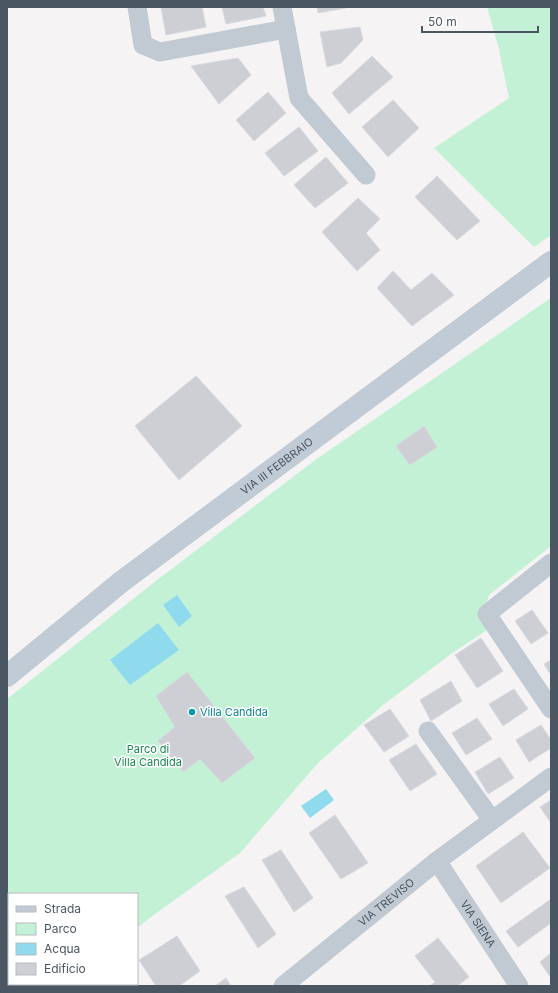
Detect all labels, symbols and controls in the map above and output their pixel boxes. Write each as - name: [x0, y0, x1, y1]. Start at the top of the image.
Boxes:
- scale bar: [422, 8, 538, 34]
- text: 50 m: [428, 14, 457, 29]
- street label: VIA III FEBBRAIO: [238, 434, 316, 498]
- place label: Villa Candida: [200, 705, 268, 719]
- marker: Villa Candida: [187, 707, 197, 717]
- park label: Parco di Villa Candida: [114, 742, 182, 769]
- street label: VIA TREVISO: [355, 875, 417, 929]
- legend: [8, 893, 138, 985]
- street label: VIA SIENA: [458, 897, 499, 950]
- text: Strada: [44, 901, 81, 916]
- text: Parco: [44, 921, 77, 936]
- text: Acqua: [44, 941, 80, 956]
- text: Edificio: [44, 961, 86, 976]

